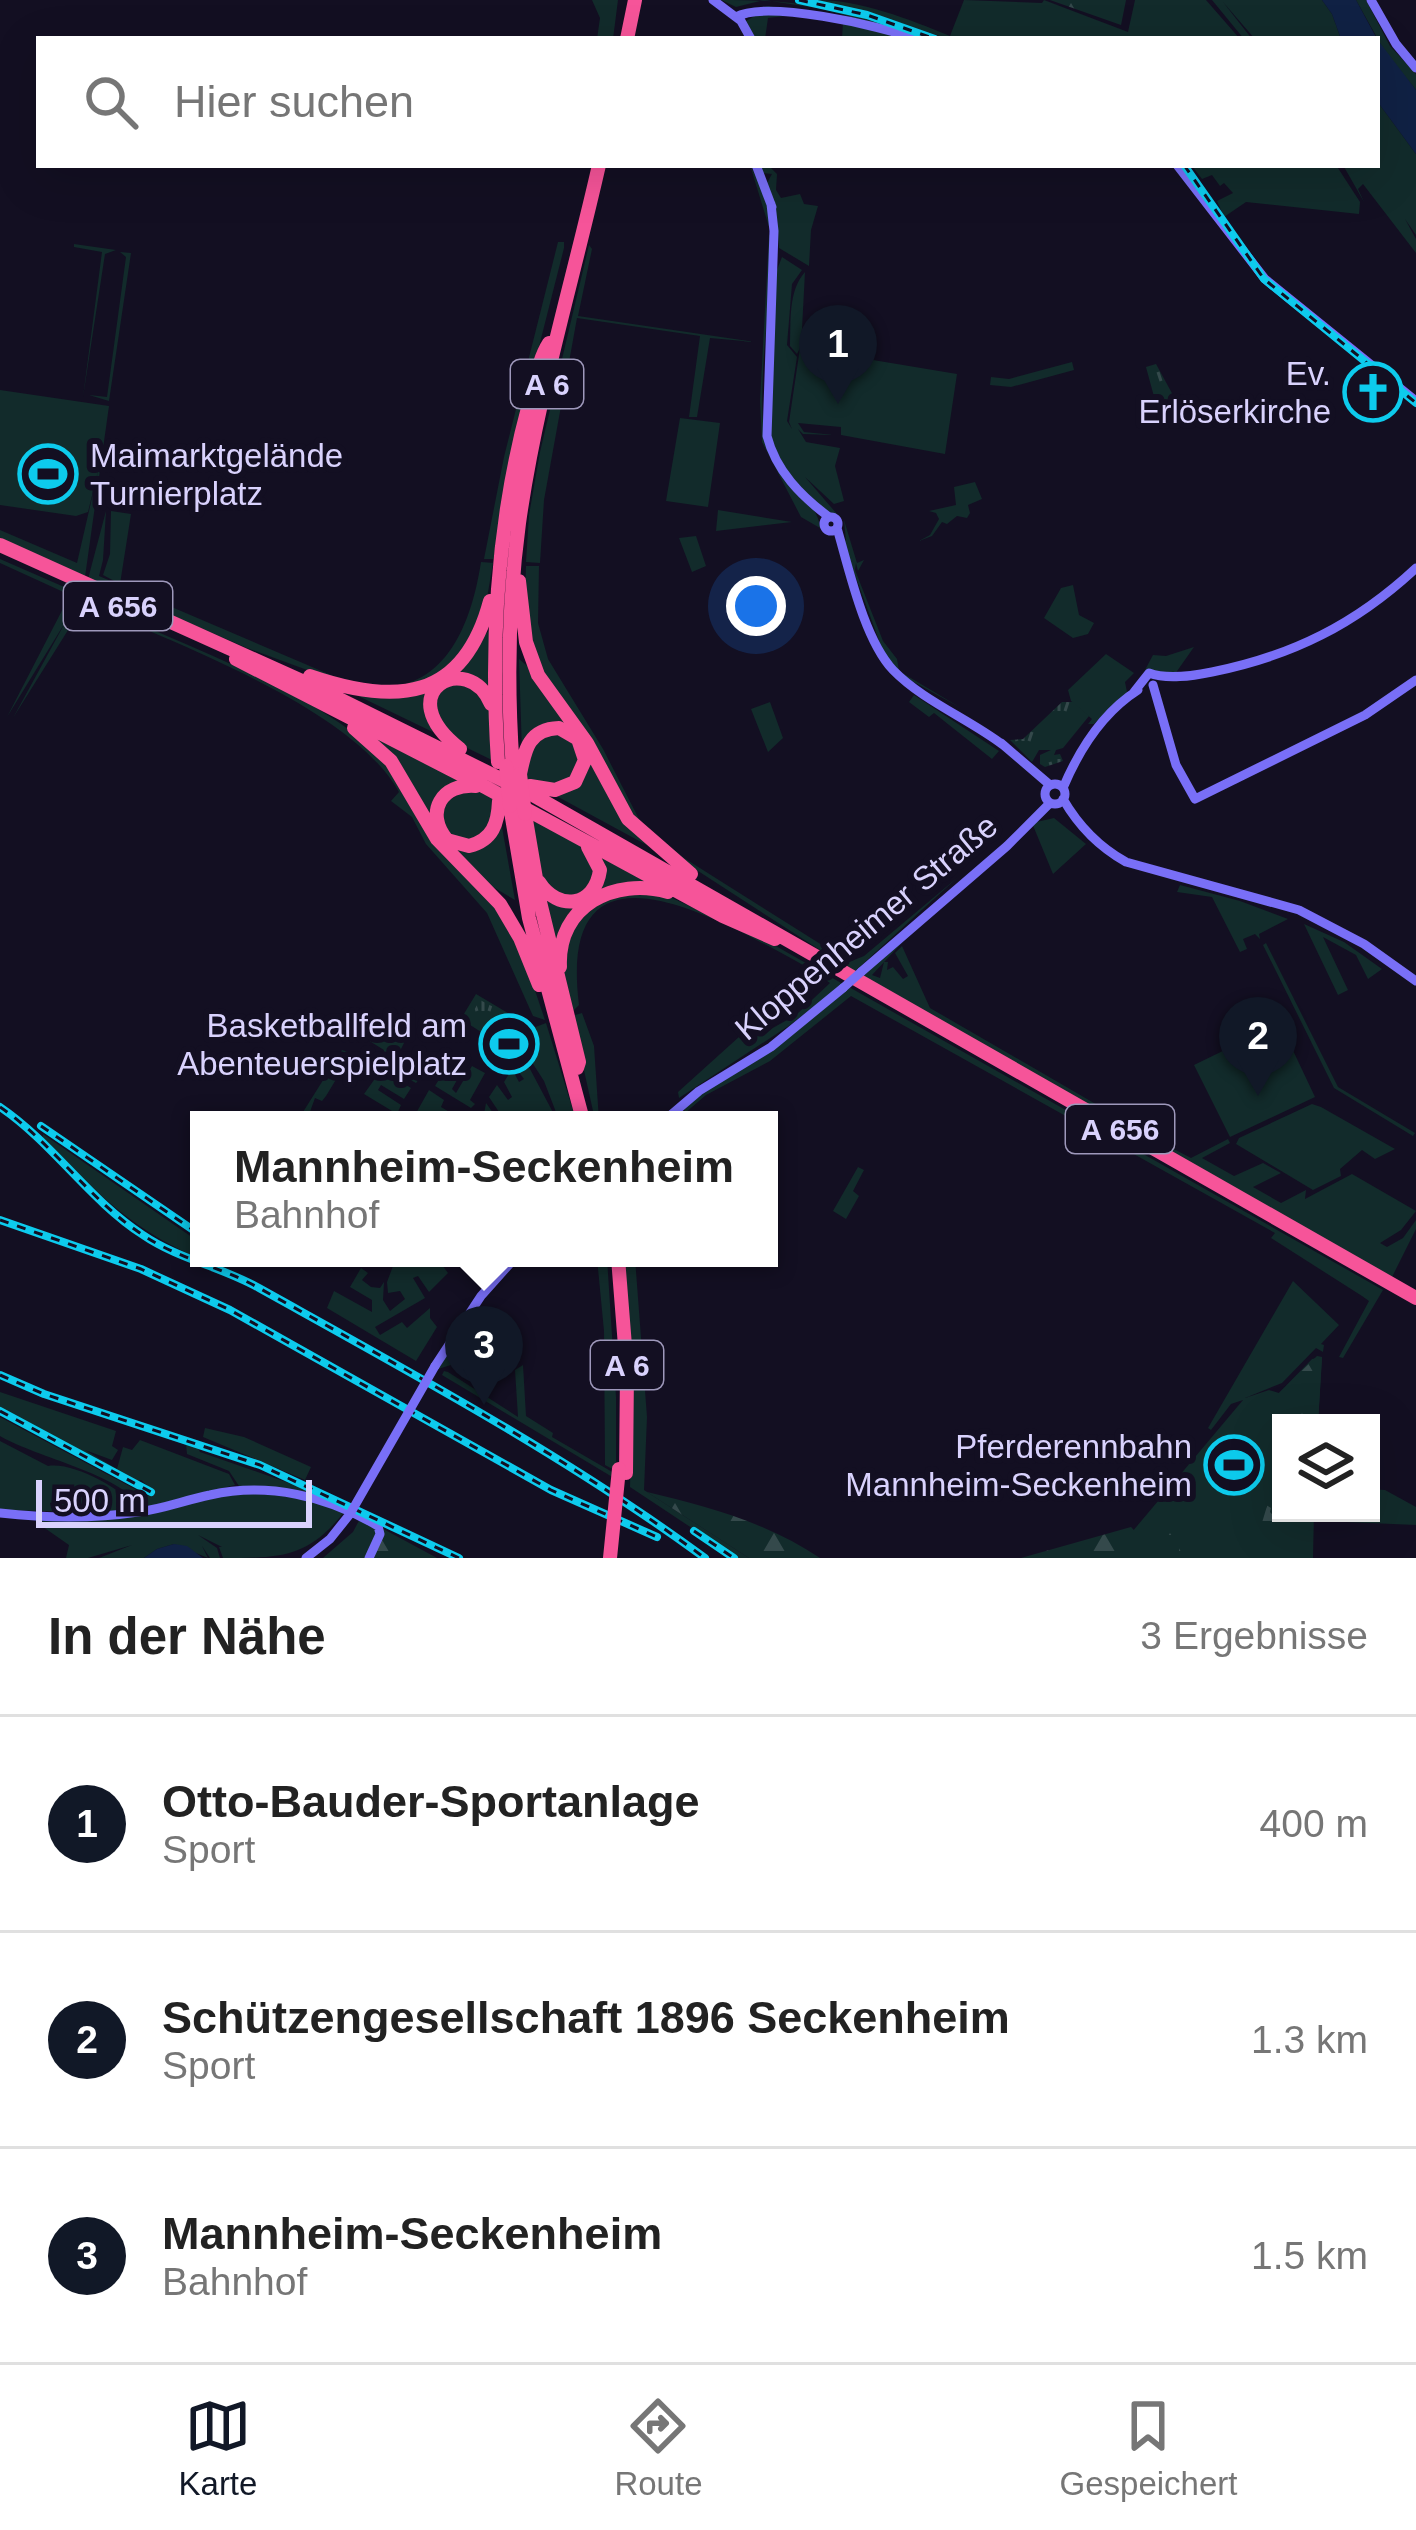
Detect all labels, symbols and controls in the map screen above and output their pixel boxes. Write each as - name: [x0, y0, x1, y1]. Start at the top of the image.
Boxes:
- search box: [36, 36, 1380, 168]
- icon: search: [78, 69, 144, 135]
- text: Hier suchen: [174, 76, 414, 127]
- pin: 1: [799, 305, 877, 404]
- place label: Ev. Erlöserkirche: [1138, 355, 1331, 430]
- road number: A 6: [511, 360, 583, 408]
- church icon: Ev. Erlöserkirche: [1342, 361, 1404, 423]
- place label: Maimarktgelände Turnierplatz: [90, 437, 343, 512]
- sports icon: Maimarktgelände Turnierplatz: [17, 443, 79, 505]
- your location: [726, 576, 786, 636]
- road number: A 656: [64, 582, 172, 630]
- street label: Kloppenheimer Straße: [728, 807, 1004, 1047]
- pin: 2: [1219, 997, 1297, 1096]
- place label: Basketballfeld am Abenteuerspielplatz: [177, 1007, 467, 1082]
- sports icon: Basketballfeld am Abenteuerspielplatz: [478, 1013, 540, 1075]
- road number: A 656: [1066, 1105, 1174, 1153]
- popup: [190, 1111, 778, 1267]
- text: Mannheim-Seckenheim: [234, 1141, 734, 1192]
- text: Bahnhof: [234, 1193, 379, 1236]
- pin: 3: [445, 1306, 523, 1405]
- road number: A 6: [591, 1341, 663, 1389]
- map controls: [1272, 1414, 1380, 1522]
- button: layers: [1272, 1414, 1380, 1522]
- place label: Pferderennbahn Mannheim-Seckenheim: [845, 1428, 1192, 1503]
- sports icon: Pferderennbahn Mannheim-Seckenheim: [1203, 1434, 1265, 1496]
- scale bar: [36, 1474, 312, 1527]
- text: 500 m: [54, 1482, 146, 1519]
- text: In der Nähe: [48, 1608, 326, 1665]
- text: 3 Ergebnisse: [1140, 1614, 1368, 1657]
- text: Otto-Bauder-Sportanlage: [162, 1776, 700, 1827]
- text: 1: [76, 1802, 98, 1845]
- text: 400 m: [1260, 1802, 1368, 1845]
- text: Sport: [162, 1828, 255, 1871]
- text: Schützengesellschaft 1896 Seckenheim: [162, 1992, 1010, 2043]
- text: 2: [76, 2018, 98, 2061]
- text: 1.3 km: [1251, 2018, 1368, 2061]
- text: Sport: [162, 2044, 255, 2087]
- text: Mannheim-Seckenheim: [162, 2208, 662, 2259]
- text: 3: [76, 2234, 98, 2277]
- text: 1.5 km: [1251, 2234, 1368, 2277]
- text: Bahnhof: [162, 2260, 307, 2303]
- tab: Karte: [179, 2393, 257, 2503]
- tab: Route: [614, 2393, 702, 2503]
- tab: Gespeichert: [1060, 2393, 1237, 2503]

